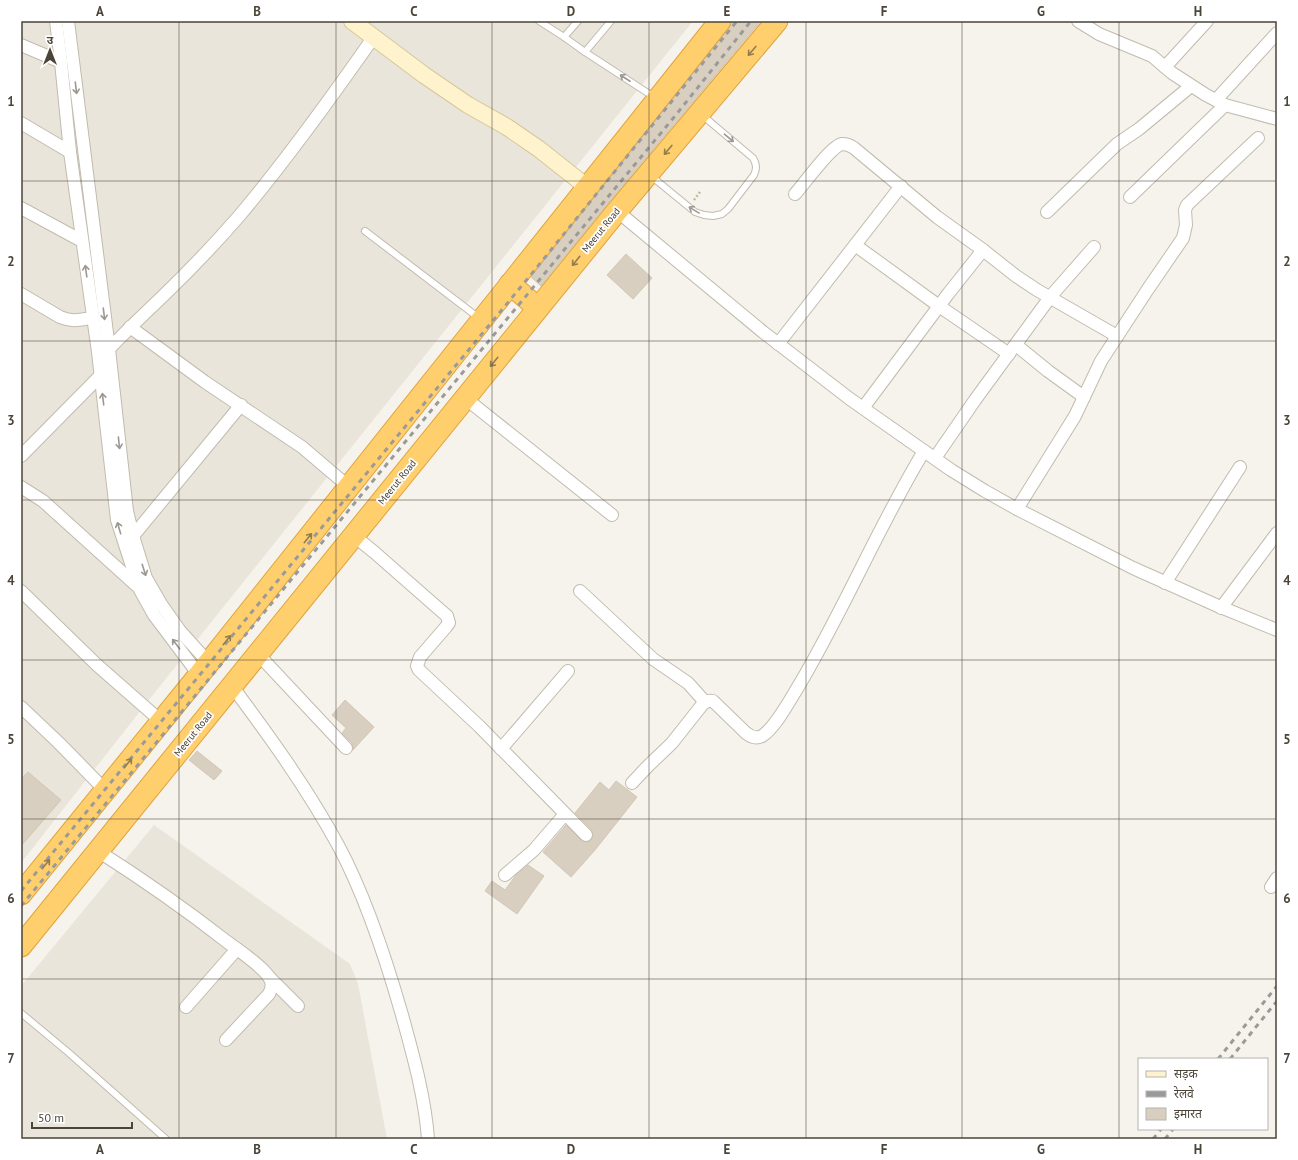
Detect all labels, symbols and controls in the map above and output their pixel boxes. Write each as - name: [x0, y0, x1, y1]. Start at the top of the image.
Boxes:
- text: A: [96, 3, 104, 20]
- text: B: [253, 3, 261, 20]
- text: C: [410, 3, 418, 20]
- text: D: [567, 3, 575, 20]
- text: E: [724, 3, 731, 20]
- text: F: [881, 3, 888, 20]
- text: G: [1037, 3, 1045, 20]
- text: H: [1194, 3, 1202, 20]
- north arrow: [30, 30, 70, 70]
- text: उ: [47, 33, 54, 47]
- one-way arrow: [748, 45, 757, 56]
- one-way arrow: [619, 73, 630, 82]
- one-way arrow: [72, 81, 80, 94]
- text: 1: [7, 93, 15, 110]
- text: 1: [1283, 93, 1291, 110]
- one-way arrow: [724, 134, 735, 142]
- one-way arrow: [664, 145, 673, 155]
- street label: Meerut Road: [579, 205, 623, 255]
- one-way arrow: [688, 206, 700, 214]
- text: 2: [7, 253, 15, 270]
- text: 2: [1283, 253, 1291, 270]
- one-way arrow: [572, 255, 581, 266]
- one-way arrow: [82, 264, 90, 277]
- one-way arrow: [100, 307, 108, 320]
- one-way arrow: [490, 356, 499, 367]
- one-way arrow: [99, 393, 107, 406]
- text: 3: [7, 412, 15, 429]
- text: 3: [1283, 412, 1291, 429]
- one-way arrow: [115, 436, 123, 449]
- street label: Meerut Road: [375, 457, 419, 507]
- one-way arrow: [115, 522, 122, 535]
- one-way arrow: [304, 533, 312, 544]
- one-way arrow: [141, 563, 148, 576]
- text: 4: [7, 572, 15, 589]
- text: 4: [1283, 572, 1291, 589]
- one-way arrow: [223, 634, 231, 645]
- one-way arrow: [172, 638, 180, 649]
- street label: Meerut Road: [171, 709, 215, 759]
- text: 5: [7, 731, 15, 748]
- text: 5: [1283, 731, 1291, 748]
- one-way arrow: [123, 758, 132, 768]
- one-way arrow: [41, 858, 50, 869]
- text: 6: [7, 890, 15, 907]
- text: 6: [1283, 890, 1291, 907]
- text: 7: [7, 1050, 15, 1067]
- text: 7: [1283, 1050, 1291, 1067]
- legend: [1138, 1058, 1268, 1130]
- text: सड़क: [1174, 1066, 1199, 1081]
- text: रेलवे: [1174, 1086, 1194, 1101]
- scale bar: [32, 1104, 132, 1130]
- text: इमारत: [1174, 1106, 1203, 1121]
- text: 50 m: [38, 1110, 64, 1125]
- text: A: [96, 1141, 104, 1158]
- text: B: [253, 1141, 261, 1158]
- text: C: [410, 1141, 418, 1158]
- text: D: [567, 1141, 575, 1158]
- text: E: [724, 1141, 731, 1158]
- text: F: [881, 1141, 888, 1158]
- text: G: [1037, 1141, 1045, 1158]
- text: H: [1194, 1141, 1202, 1158]

